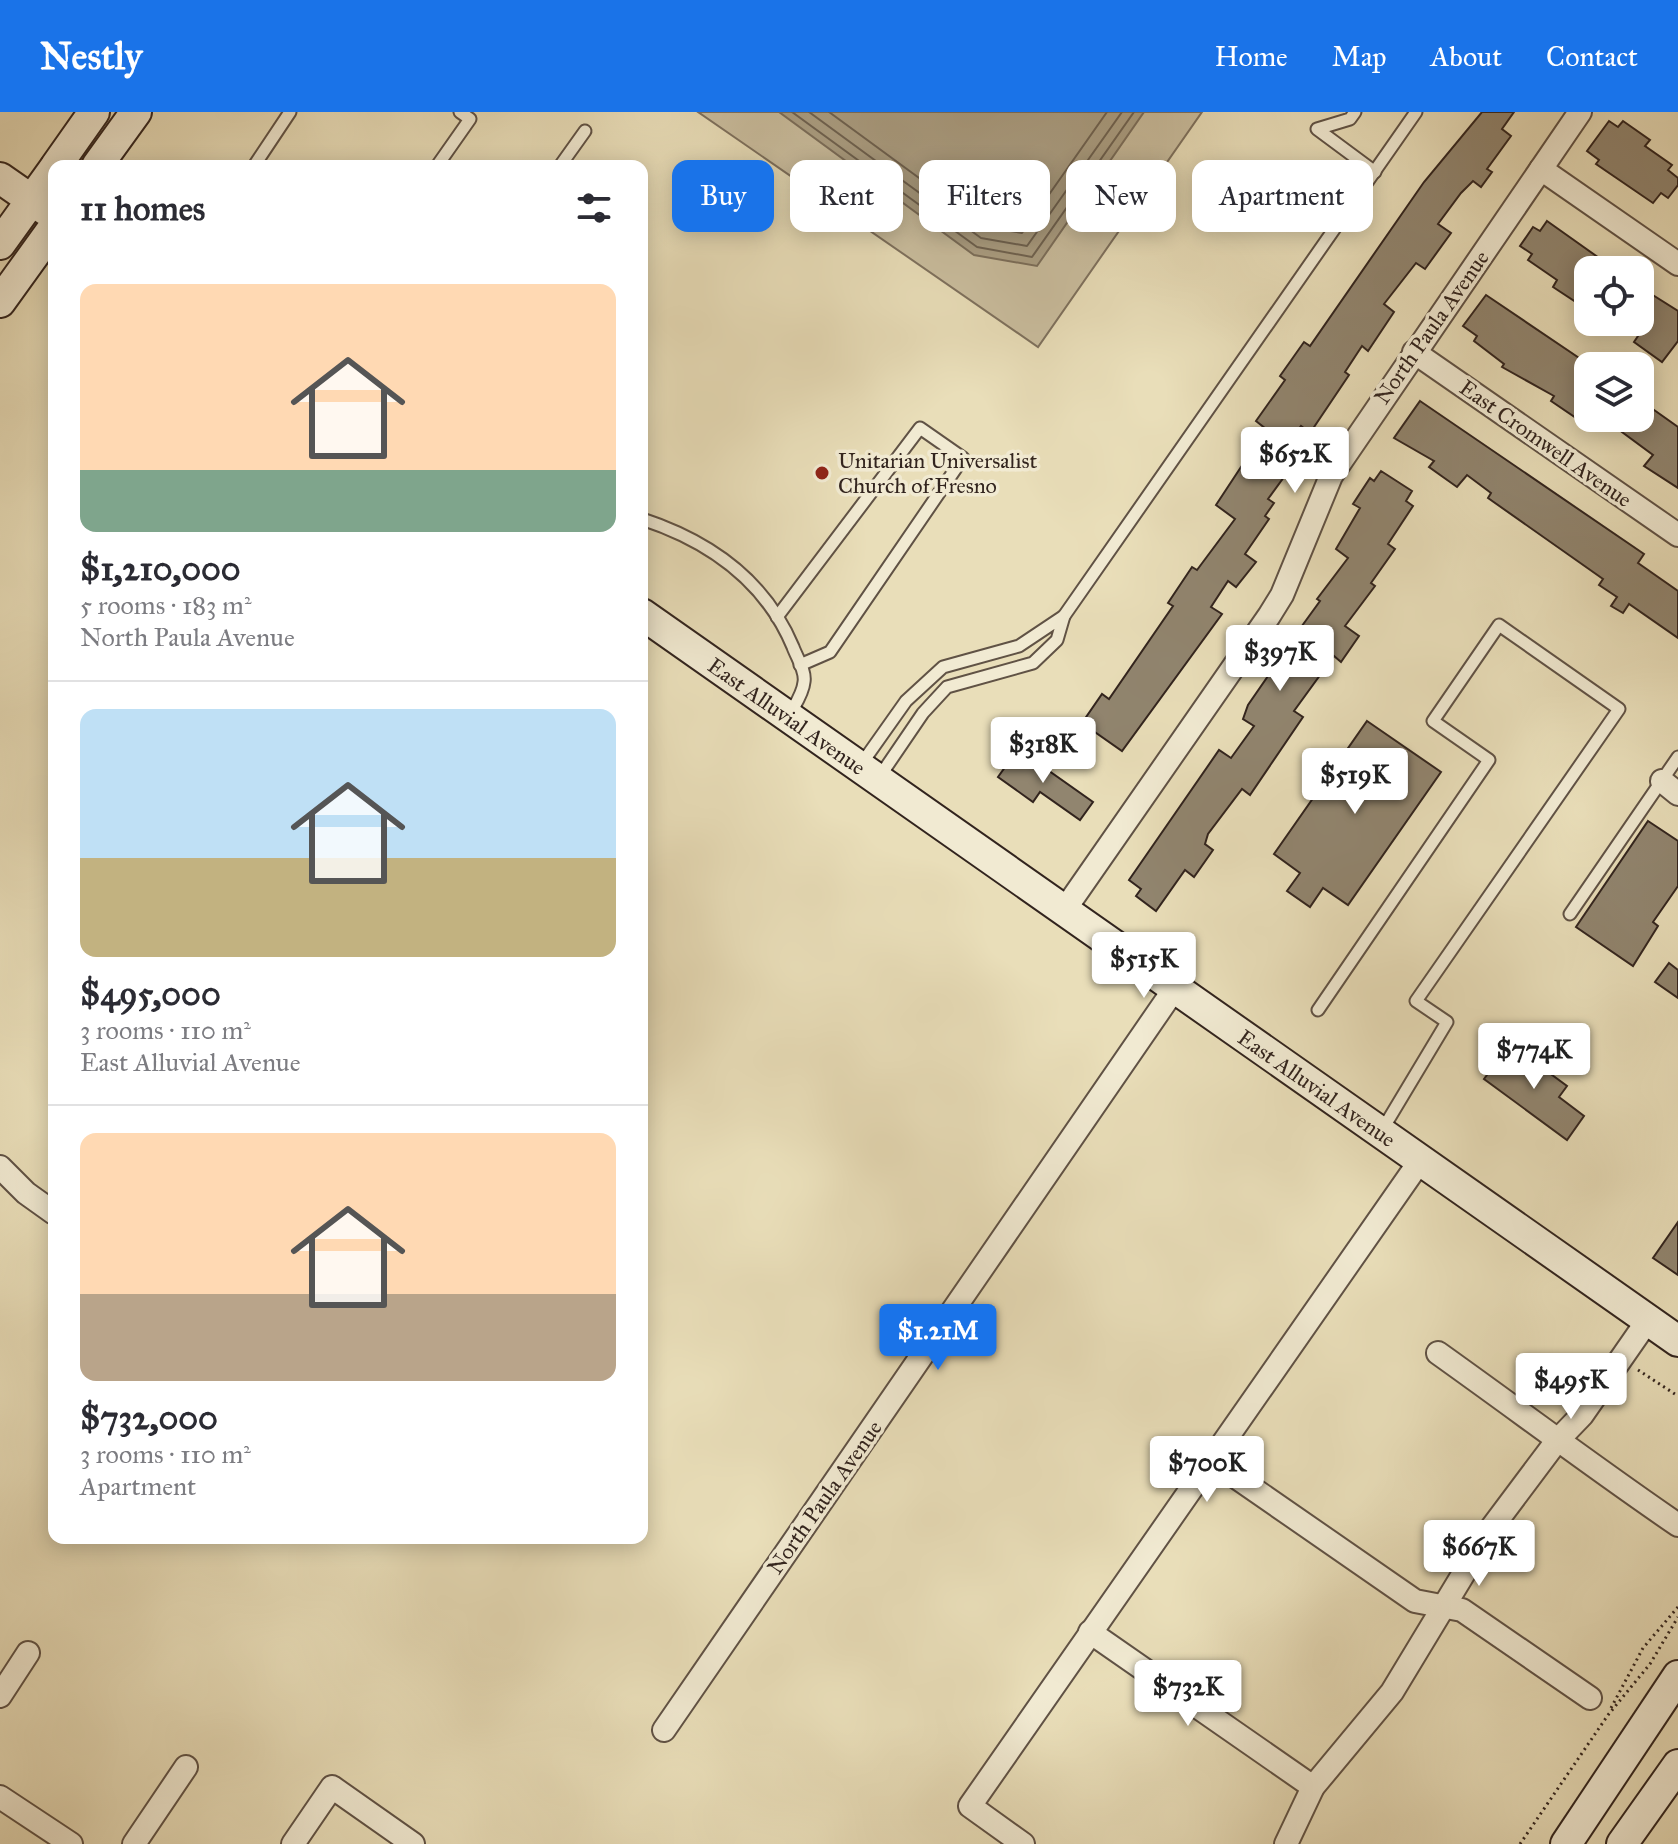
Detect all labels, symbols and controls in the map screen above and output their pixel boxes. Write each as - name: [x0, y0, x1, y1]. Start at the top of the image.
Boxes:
- text: Nestly: [40, 33, 142, 79]
- text: Home: [1215, 39, 1288, 74]
- text: Map: [1332, 39, 1386, 74]
- text: About: [1430, 39, 1502, 74]
- text: Contact: [1546, 39, 1638, 74]
- chip: Buy: [672, 160, 774, 232]
- chip: Rent: [790, 160, 903, 232]
- chip: Filters: [919, 160, 1050, 232]
- chip: New: [1066, 160, 1176, 232]
- chip: Apartment: [1192, 160, 1373, 232]
- icon: filters: [572, 186, 616, 230]
- text: 11 homes: [80, 188, 205, 229]
- street label: North Paula Avenue: [1368, 245, 1495, 409]
- map controls: [1574, 256, 1654, 432]
- button: locate: [1574, 256, 1654, 336]
- icon: home: [276, 336, 420, 480]
- button: layers: [1574, 352, 1654, 432]
- street label: East Cromwell Avenue: [1454, 374, 1637, 513]
- pin: $652K: [1239, 427, 1351, 495]
- text: $652K: [1259, 437, 1331, 469]
- place label: Unitarian Universalist Church of Fresno: [838, 447, 1038, 499]
- marker: Unitarian Universalist Church of Fresno: [813, 464, 831, 482]
- text: $1,210,000: [80, 548, 241, 589]
- text: 5 rooms · 183 m²: [80, 589, 252, 621]
- text: North Paula Avenue: [80, 621, 295, 653]
- pin: $397K: [1224, 625, 1336, 693]
- text: $397K: [1244, 635, 1316, 667]
- street label: East Alluvial Avenue: [703, 652, 871, 781]
- pin: $318K: [987, 717, 1099, 785]
- text: $318K: [1009, 727, 1077, 759]
- pin: $519K: [1299, 748, 1411, 816]
- text: $519K: [1320, 758, 1390, 790]
- icon: home: [276, 761, 420, 905]
- pin: $515K: [1088, 932, 1200, 1000]
- text: $515K: [1110, 942, 1178, 974]
- text: $495,000: [80, 973, 221, 1014]
- text: 3 rooms · 110 m²: [80, 1014, 251, 1046]
- pin: $774K: [1478, 1023, 1590, 1091]
- street label: East Alluvial Avenue: [1233, 1024, 1401, 1153]
- text: $774K: [1496, 1033, 1572, 1065]
- text: East Alluvial Avenue: [80, 1046, 301, 1078]
- icon: home: [276, 1185, 420, 1329]
- pin: $1.21M: [873, 1304, 1003, 1372]
- text: $1.21M: [897, 1314, 979, 1346]
- pin: $495K: [1515, 1353, 1627, 1421]
- text: $495K: [1534, 1363, 1608, 1395]
- text: $732,000: [80, 1397, 218, 1438]
- street label: North Paula Avenue: [761, 1415, 888, 1579]
- pin: $700K: [1151, 1436, 1263, 1504]
- text: 3 rooms · 110 m²: [80, 1438, 251, 1470]
- text: $700K: [1168, 1446, 1246, 1478]
- text: Apartment: [80, 1470, 196, 1502]
- pin: $667K: [1423, 1520, 1535, 1588]
- text: $667K: [1442, 1530, 1516, 1562]
- pin: $732K: [1132, 1660, 1244, 1728]
- text: $732K: [1152, 1670, 1224, 1702]

